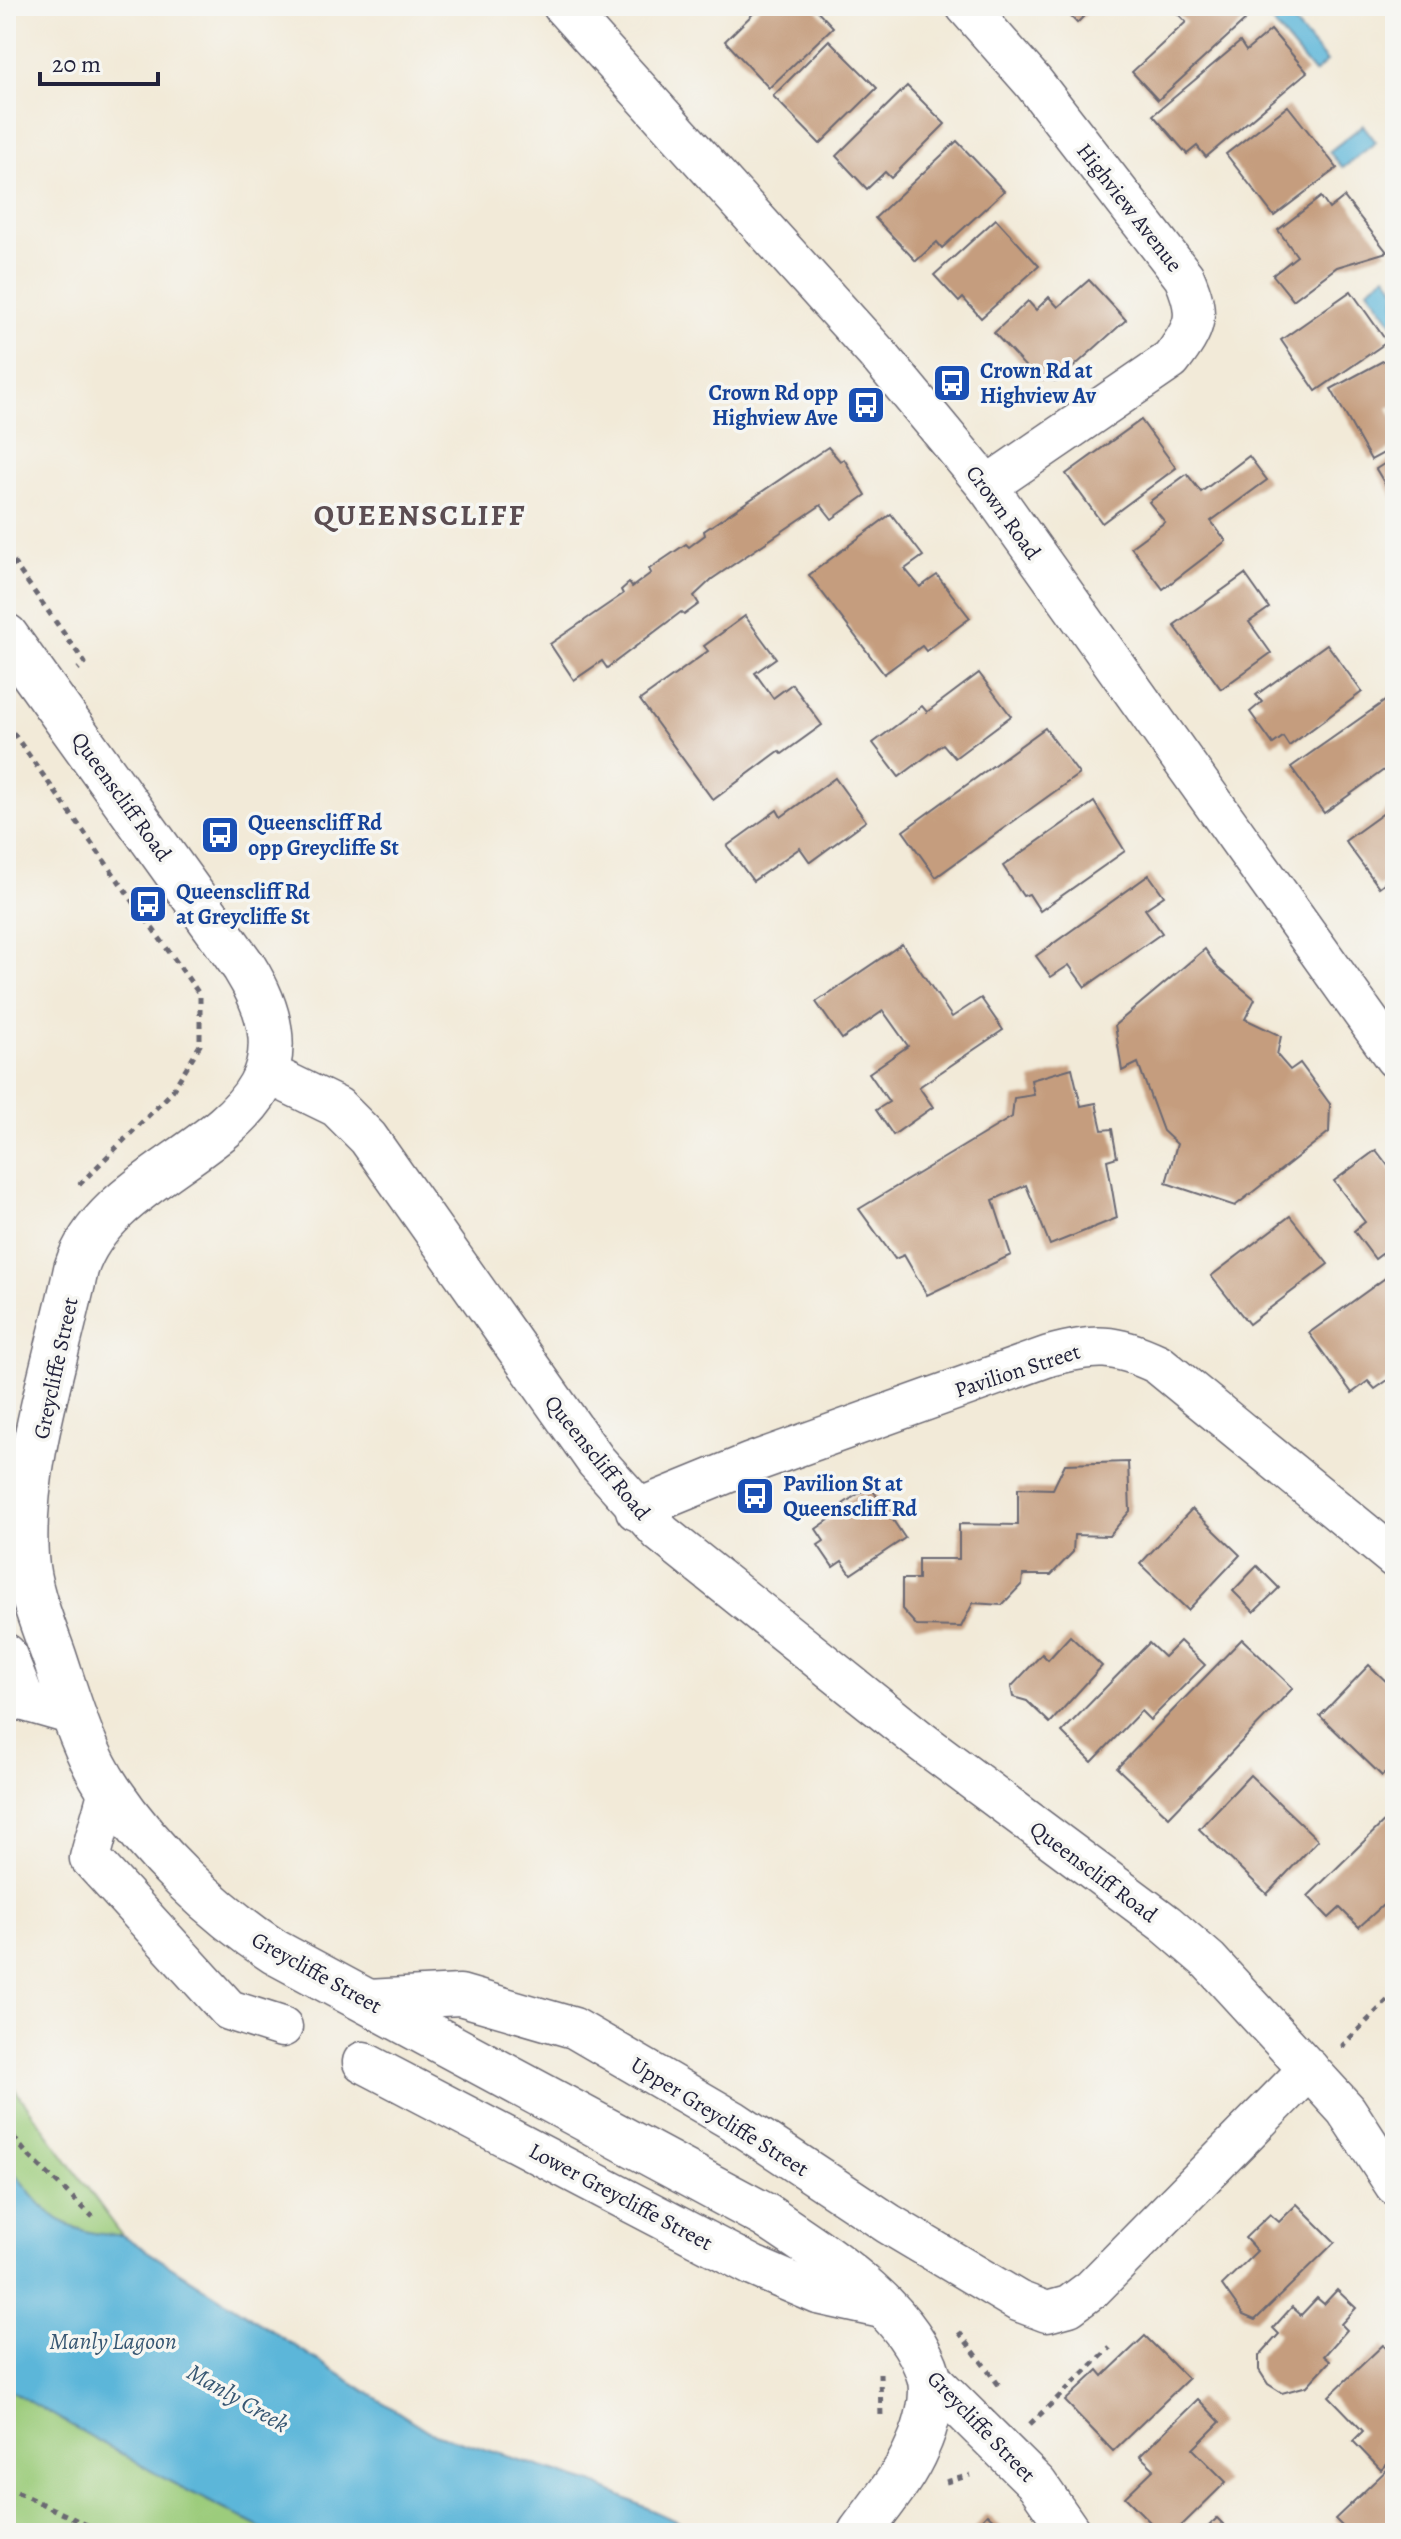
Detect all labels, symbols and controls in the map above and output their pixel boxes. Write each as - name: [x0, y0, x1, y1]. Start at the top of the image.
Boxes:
- scale bar: [40, 36, 158, 86]
- text: 20 m: [52, 48, 101, 80]
- street label: Highview Avenue: [1069, 137, 1189, 278]
- place label: Crown Rd at Highview Av: [980, 356, 1097, 411]
- bus stop icon: Crown Rd at Highview Av: [931, 362, 973, 404]
- place label: Crown Rd opp Highview Ave: [708, 378, 838, 433]
- bus stop icon: Crown Rd opp Highview Ave: [845, 384, 887, 426]
- street label: Crown Road: [959, 459, 1048, 566]
- district label: QUEENSCLIFF: [314, 495, 526, 535]
- street label: Queenscliff Road: [64, 726, 178, 867]
- place label: Queenscliff Rd opp Greycliffe St: [248, 808, 400, 863]
- bus stop icon: Queenscliff Rd opp Greycliffe St: [199, 814, 241, 856]
- place label: Queenscliff Rd at Greycliffe St: [176, 877, 310, 932]
- bus stop icon: Queenscliff Rd at Greycliffe St: [127, 883, 169, 925]
- street label: Greycliffe Street: [26, 1294, 86, 1442]
- street label: Pavilion Street: [951, 1337, 1084, 1405]
- street label: Queenscliff Road: [537, 1389, 657, 1527]
- place label: Pavilion St at Queenscliff Rd: [783, 1469, 917, 1524]
- bus stop icon: Pavilion St at Queenscliff Rd: [734, 1475, 776, 1517]
- street label: Queenscliff Road: [1023, 1814, 1164, 1930]
- street label: Greycliffe Street: [246, 1925, 387, 2021]
- street label: Upper Greycliffe Street: [625, 2050, 814, 2184]
- street label: Lower Greycliffe Street: [523, 2136, 718, 2258]
- water label: Manly Lagoon: [49, 2325, 177, 2357]
- water label: Manly Creek: [181, 2356, 295, 2440]
- street label: Greycliffe Street: [920, 2364, 1042, 2489]

